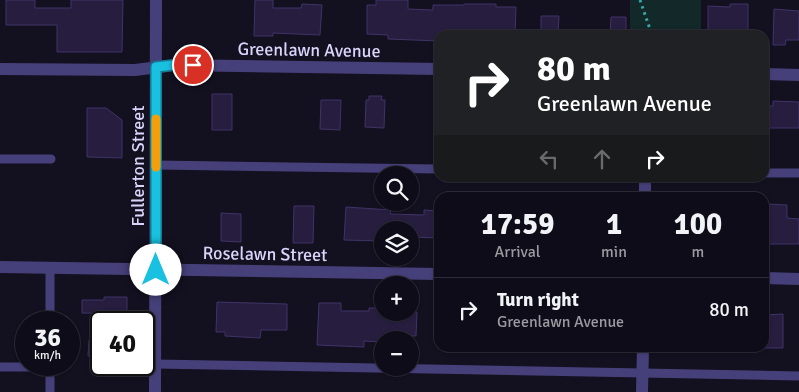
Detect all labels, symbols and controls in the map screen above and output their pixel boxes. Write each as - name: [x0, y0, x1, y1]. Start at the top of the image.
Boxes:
- street label: Greenlawn Avenue: [237, 38, 381, 62]
- pin: [172, 44, 214, 86]
- text: 80 m: [537, 47, 611, 90]
- icon: right: [454, 50, 519, 115]
- icon: arrive: [179, 51, 207, 79]
- text: Greenlawn Avenue: [537, 90, 712, 117]
- street label: Fullerton Street: [127, 105, 149, 227]
- icon: left: [535, 145, 563, 173]
- icon: ahead: [588, 145, 616, 173]
- icon: right: [641, 145, 669, 173]
- map controls: [374, 166, 419, 376]
- button: search: [374, 166, 419, 211]
- text: 17:59: [481, 206, 554, 243]
- text: 1: [606, 206, 622, 243]
- text: 100: [674, 206, 722, 243]
- button: layers: [374, 221, 419, 266]
- street label: Roselawn Street: [202, 242, 328, 266]
- text: Arrival: [494, 242, 541, 262]
- text: min: [601, 242, 627, 262]
- text: m: [692, 242, 704, 262]
- position arrow: [129, 243, 181, 295]
- button: +: [374, 276, 419, 321]
- text: Turn right: [497, 288, 579, 312]
- icon: right: [454, 296, 482, 324]
- text: 80 m: [709, 298, 749, 322]
- speed limit sign: 40: [90, 311, 155, 376]
- text: Greenlawn Avenue: [497, 312, 624, 332]
- text: 36: [34, 322, 61, 353]
- button: −: [374, 331, 419, 376]
- text: km/h: [34, 348, 61, 363]

